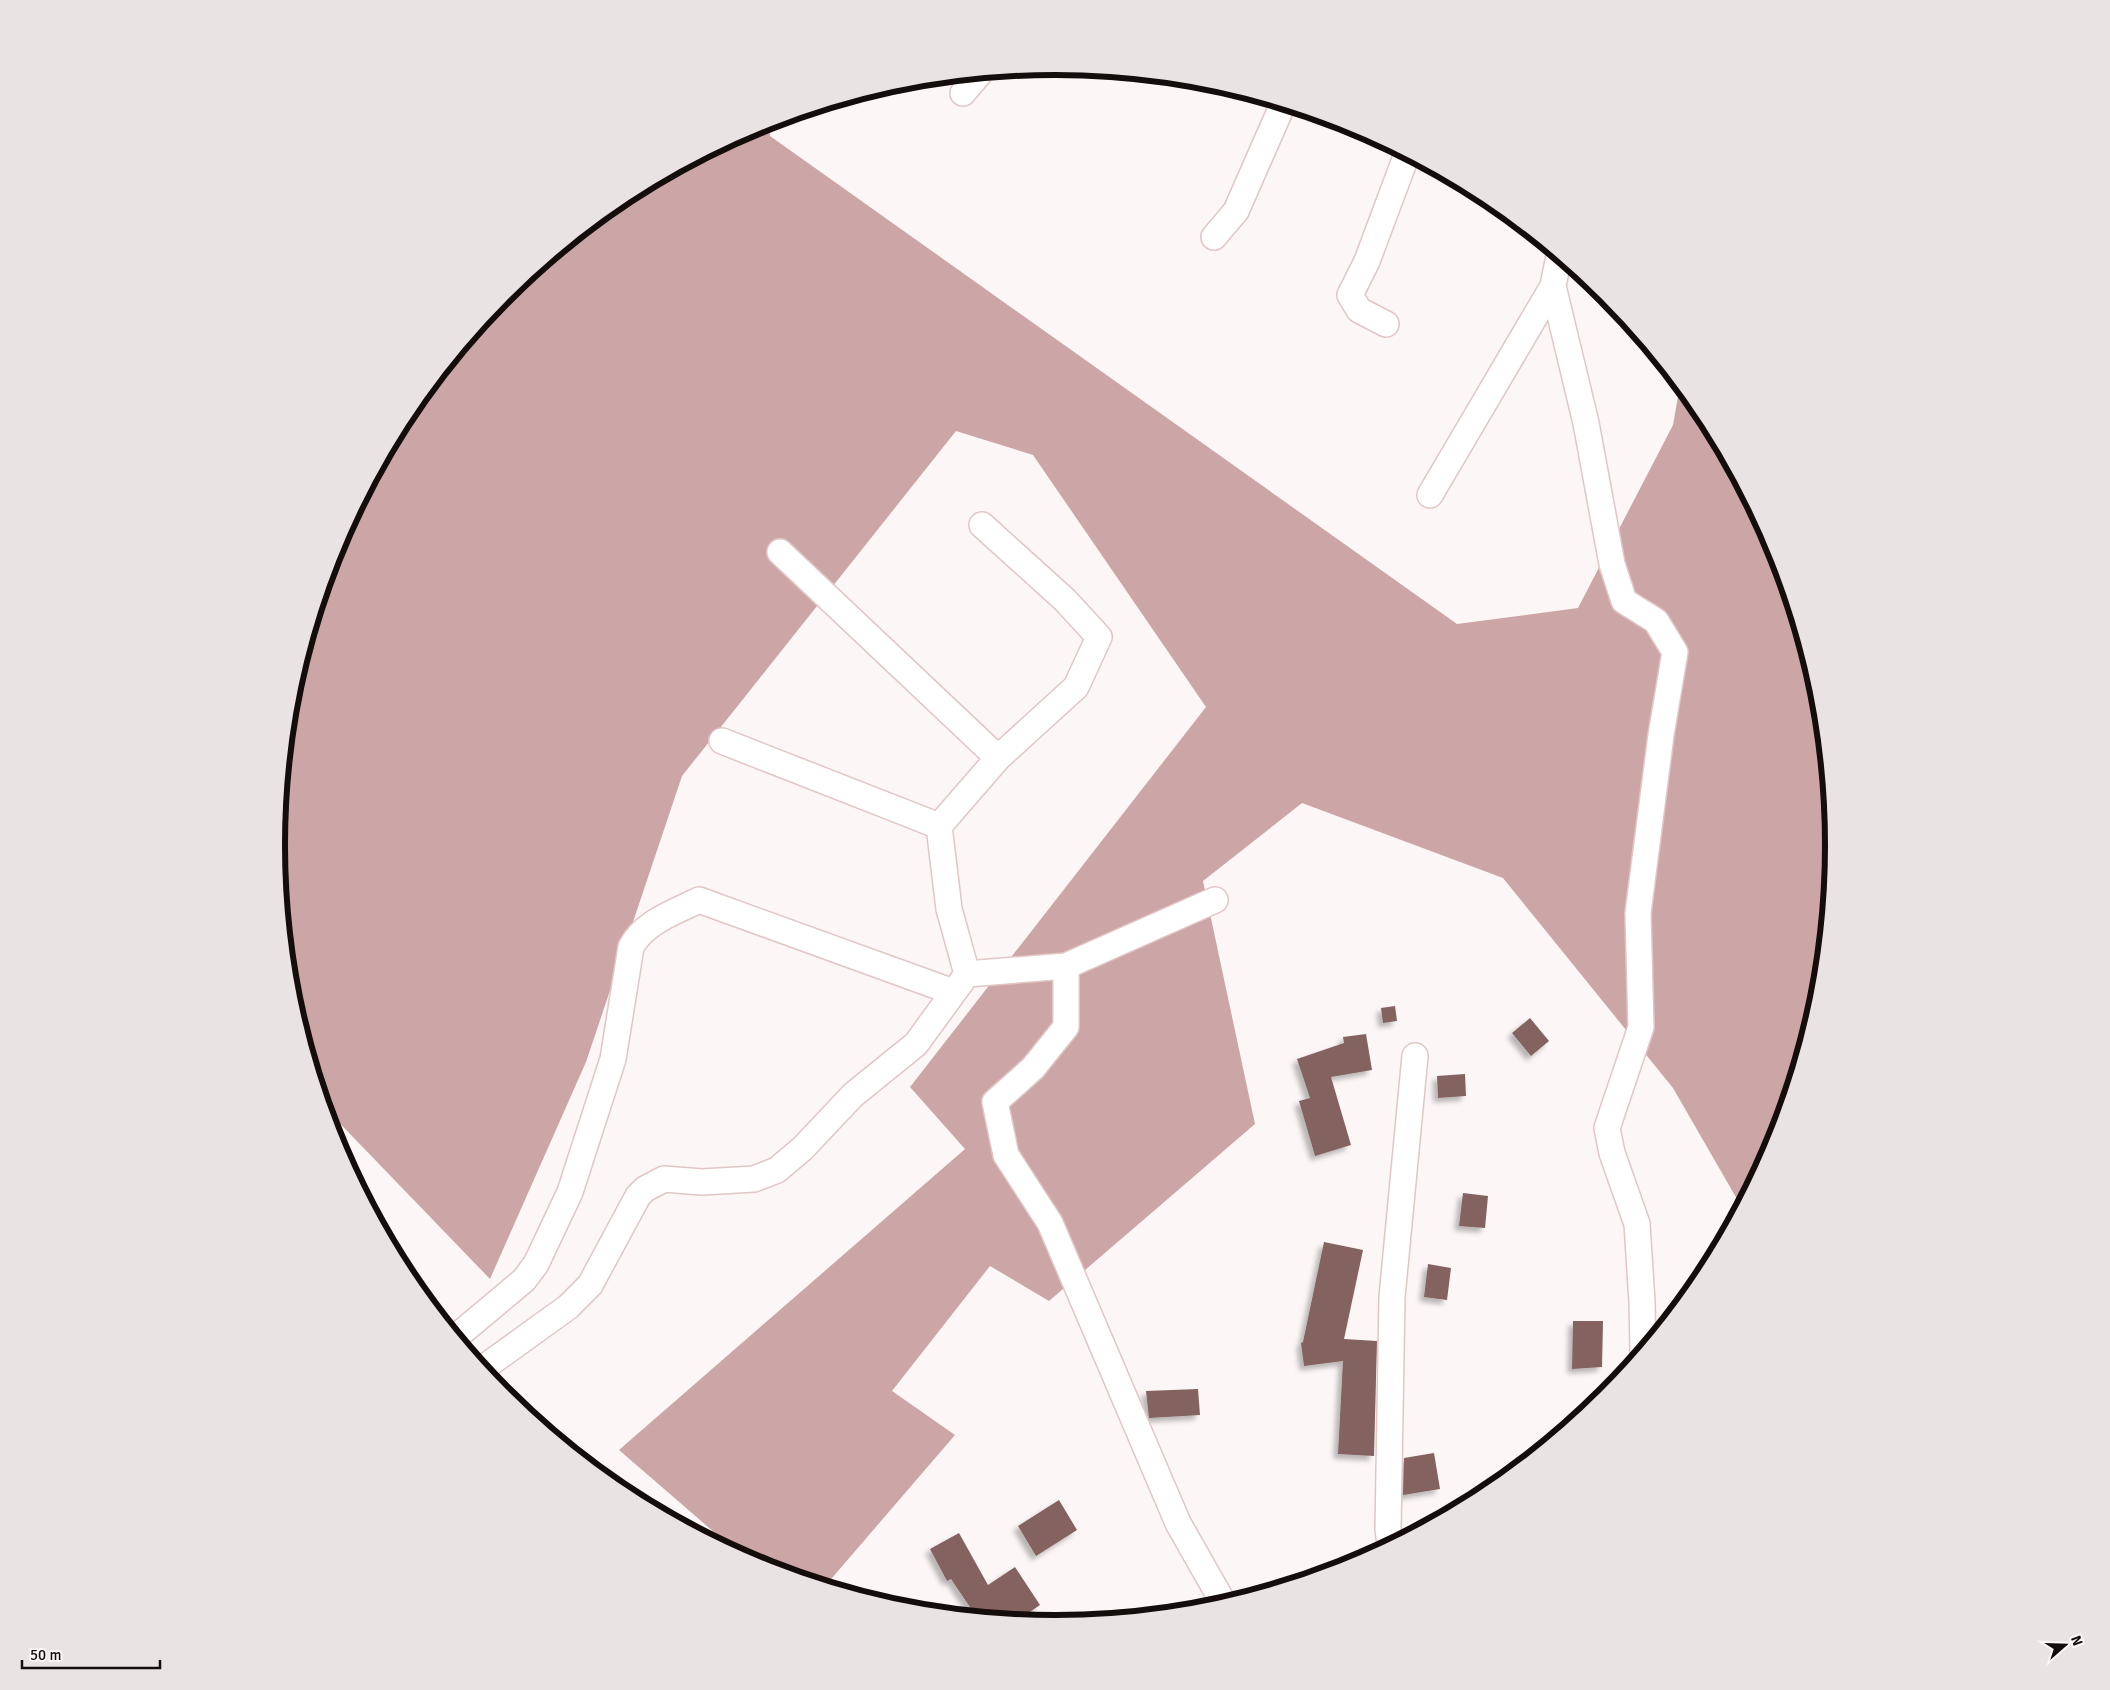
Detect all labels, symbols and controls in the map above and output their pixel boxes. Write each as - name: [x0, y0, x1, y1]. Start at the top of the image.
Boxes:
- north arrow: [2040, 1620, 2090, 1670]
- text: N: [2067, 1633, 2086, 1648]
- scale bar: [22, 1638, 160, 1670]
- text: 50 m: [30, 1646, 61, 1664]

